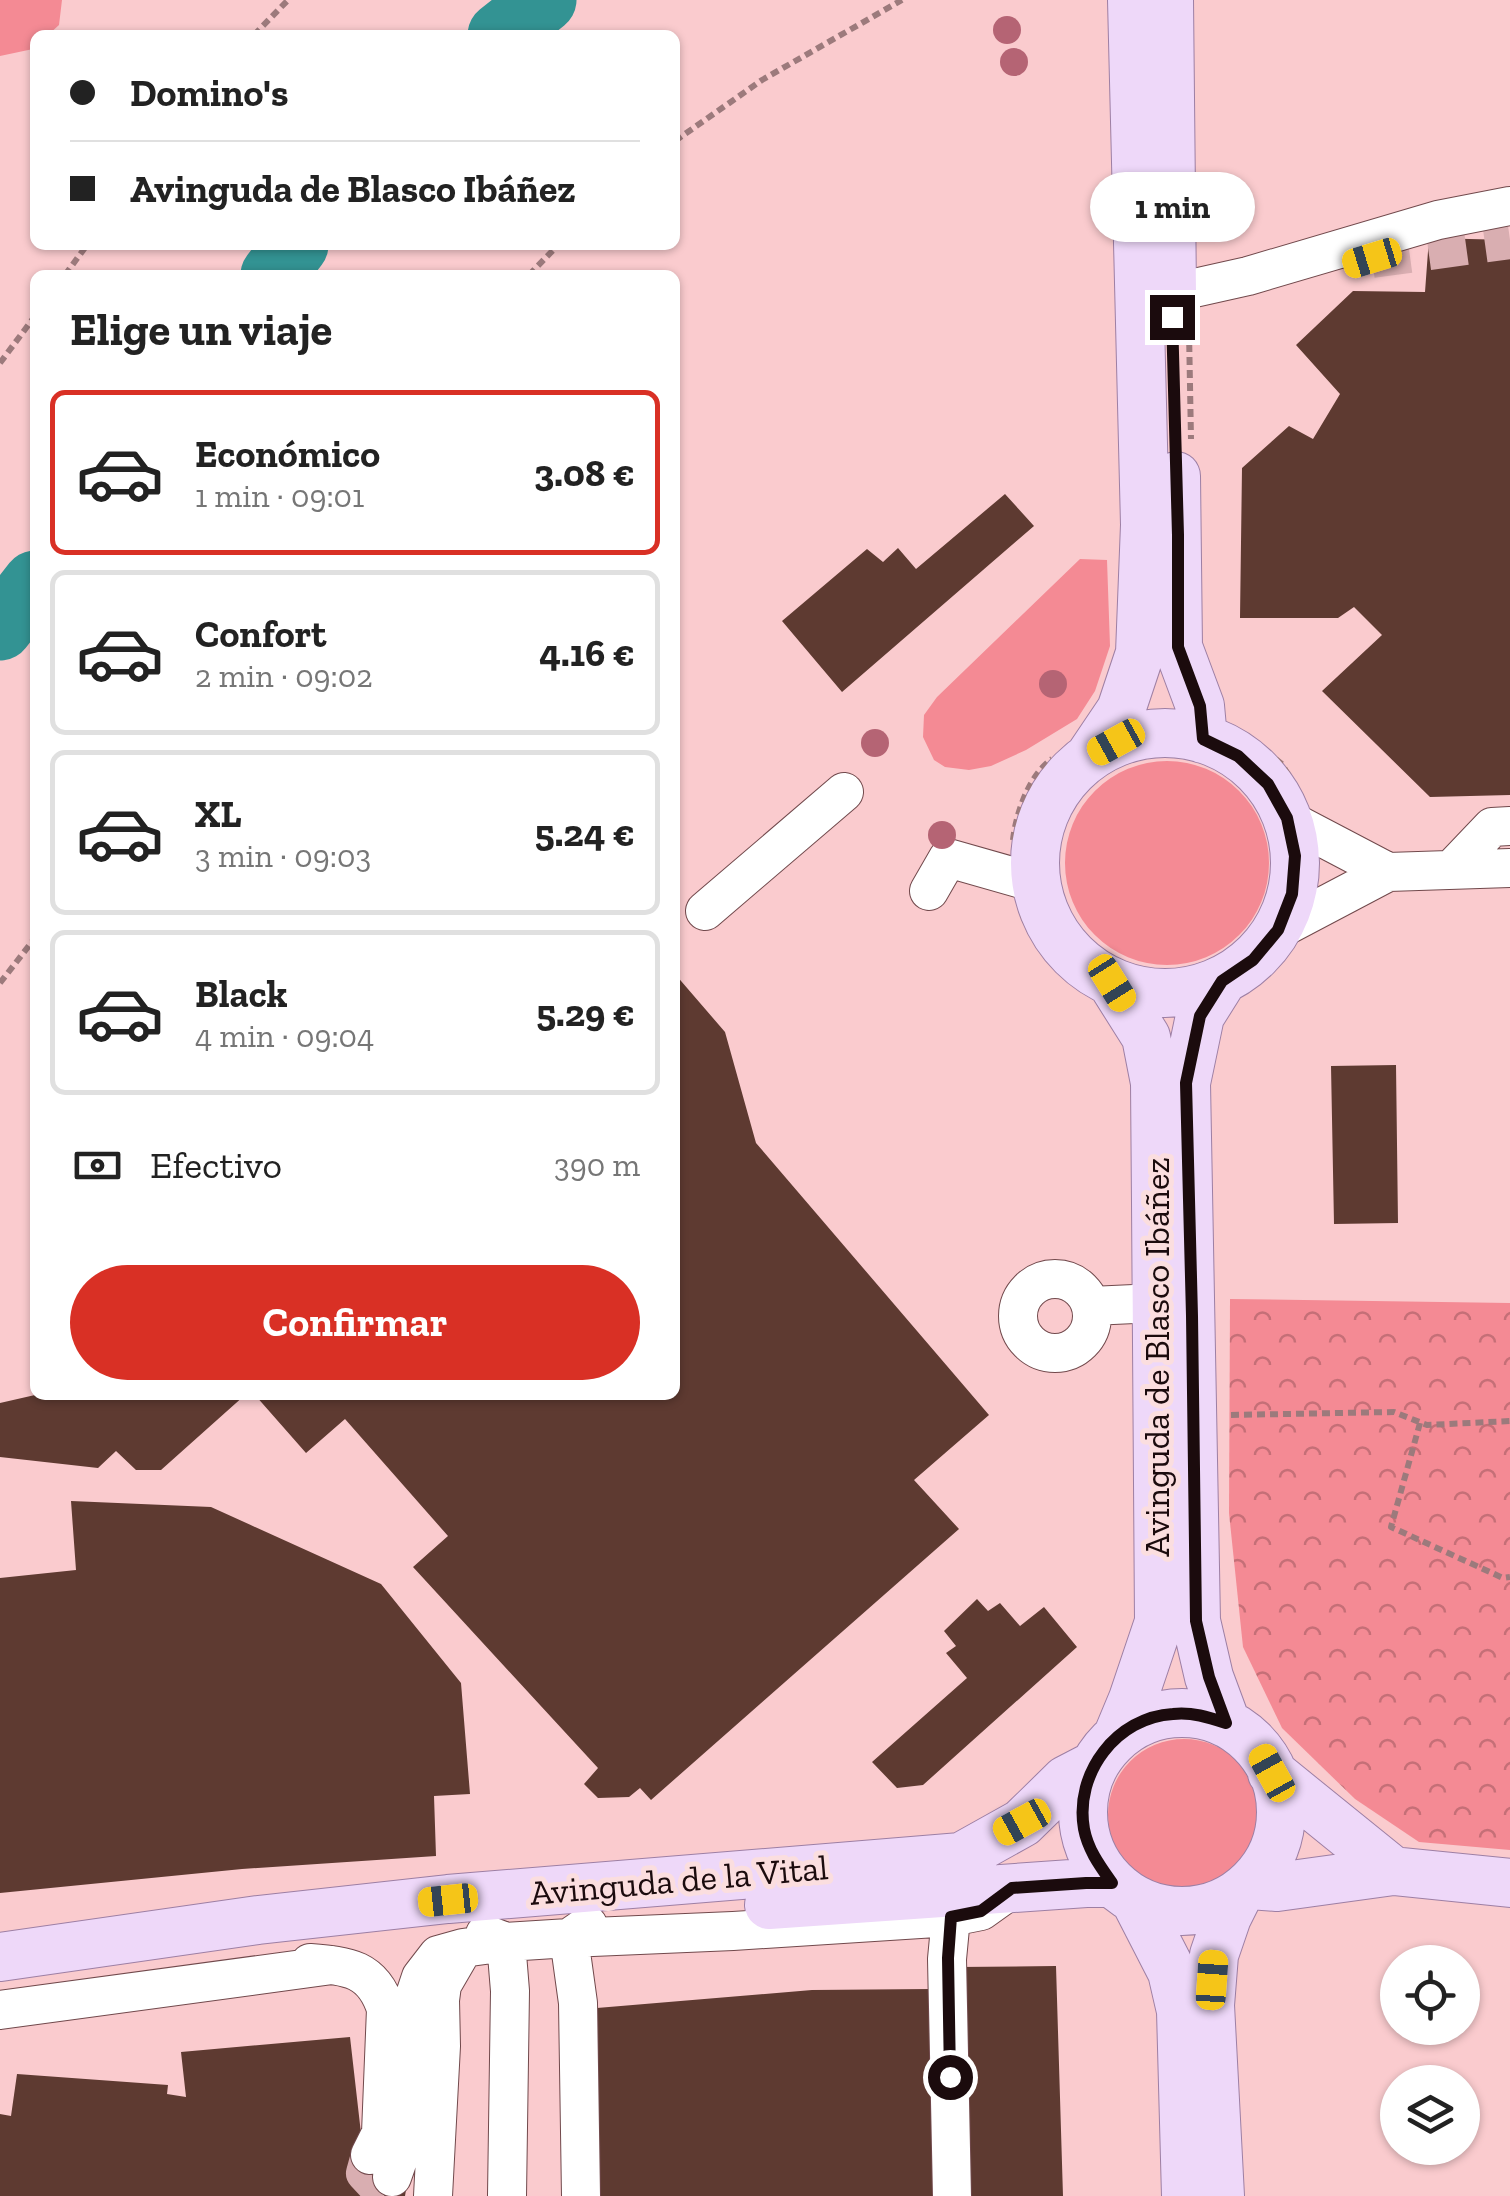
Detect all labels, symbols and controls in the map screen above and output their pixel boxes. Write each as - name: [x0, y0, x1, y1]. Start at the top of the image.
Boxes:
- text: Domino's: [130, 70, 288, 116]
- text: Avinguda de Blasco Ibáñez: [130, 166, 576, 212]
- callout: 1 min: [1090, 172, 1254, 242]
- text: 1 min: [1135, 188, 1210, 226]
- car: [1339, 235, 1405, 281]
- route end: [1150, 295, 1195, 340]
- text: Elige un viaje: [70, 303, 332, 357]
- icon: car: [75, 428, 165, 518]
- text: Económico: [195, 431, 380, 477]
- text: 3.08 €: [534, 450, 635, 496]
- text: 1 min · 09:01: [195, 477, 364, 515]
- icon: car: [75, 608, 165, 698]
- text: Confort: [195, 611, 326, 657]
- text: 4.16 €: [539, 630, 635, 676]
- text: 2 min · 09:02: [195, 657, 373, 695]
- car: [1082, 714, 1150, 770]
- icon: car: [75, 788, 165, 878]
- text: XL: [195, 791, 242, 837]
- text: 5.24 €: [535, 810, 635, 856]
- text: 3 min · 09:03: [195, 837, 371, 875]
- car: [1083, 950, 1141, 1016]
- icon: car: [75, 968, 165, 1058]
- text: Black: [195, 971, 288, 1017]
- text: 5.29 €: [536, 990, 635, 1036]
- text: 4 min · 09:04: [195, 1017, 374, 1055]
- icon: cash: [70, 1138, 125, 1193]
- text: Efectivo: [150, 1142, 282, 1188]
- text: 390 m: [554, 1146, 640, 1184]
- street label: Avinguda de Blasco Ibáñez: [1136, 1157, 1178, 1557]
- button: Confirmar: [70, 1265, 640, 1380]
- car: [1244, 1739, 1300, 1807]
- car: [988, 1794, 1056, 1850]
- street label: Avinguda de la Vital: [528, 1846, 830, 1914]
- car: [417, 1882, 479, 1918]
- map controls: [1380, 1945, 1480, 2165]
- button: locate: [1380, 1945, 1480, 2045]
- car: [1195, 1949, 1229, 2011]
- route start: [928, 2055, 973, 2100]
- button: layers: [1380, 2065, 1480, 2165]

